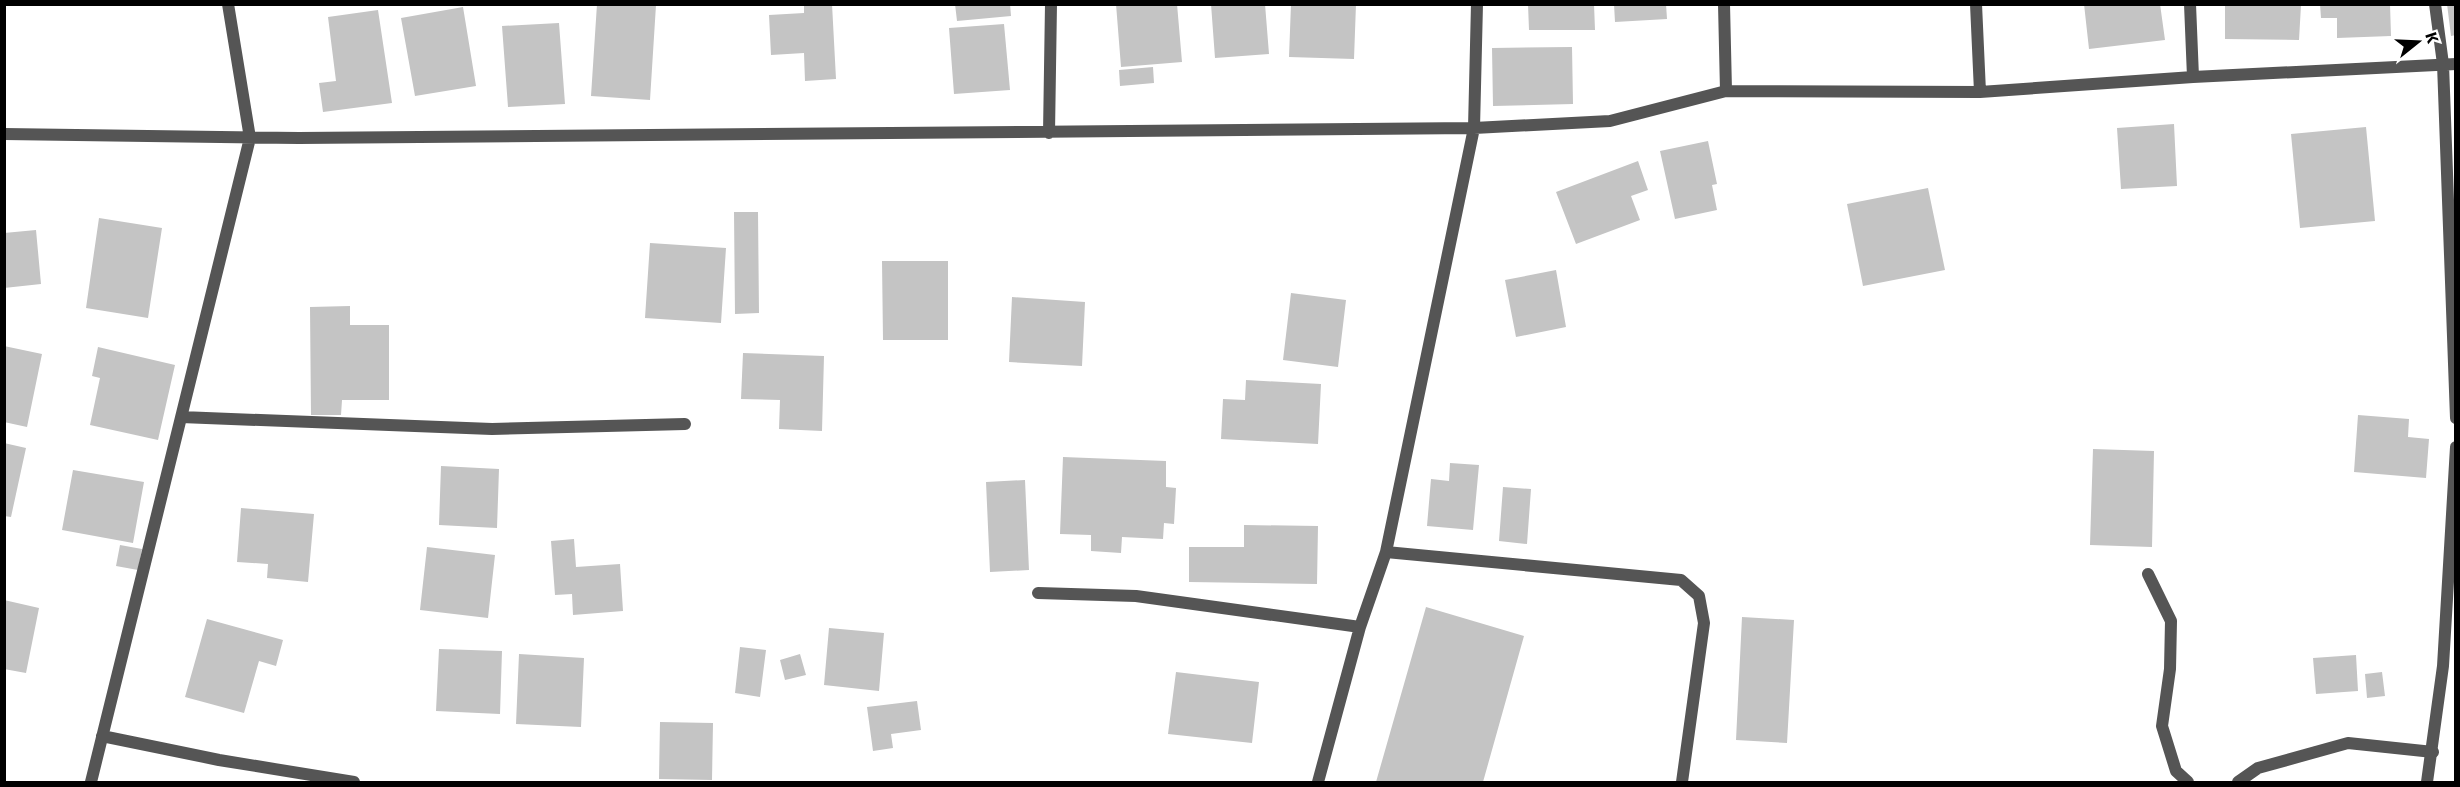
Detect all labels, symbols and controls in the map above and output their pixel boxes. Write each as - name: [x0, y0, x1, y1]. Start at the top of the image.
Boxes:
- north arrow: [2388, 12, 2448, 72]
- text: K: [2421, 30, 2443, 46]

